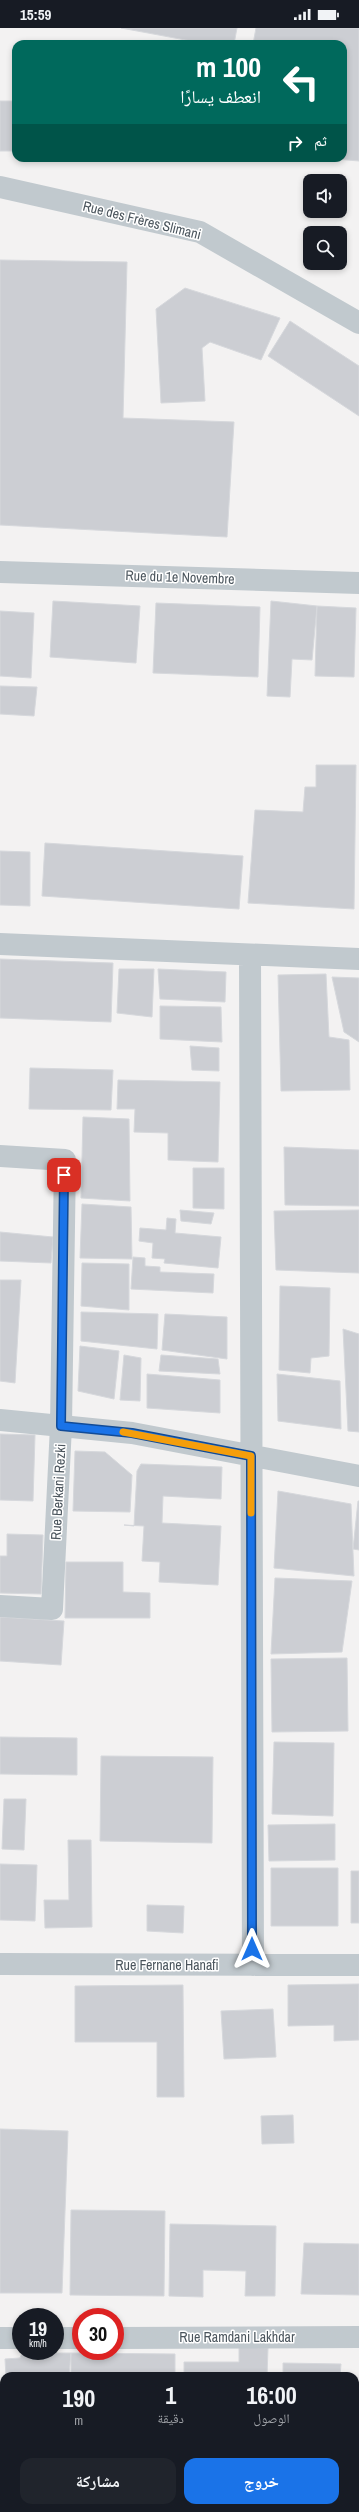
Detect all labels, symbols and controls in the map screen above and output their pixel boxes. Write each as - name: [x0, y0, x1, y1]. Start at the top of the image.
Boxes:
- text: 15:59: [20, 4, 51, 25]
- text: 100 m: [196, 48, 261, 86]
- icon: left: [275, 56, 327, 108]
- text: انعطف يسارًا: [180, 84, 261, 109]
- text: ثم: [314, 130, 327, 151]
- icon: right: [284, 132, 306, 154]
- map controls: [303, 174, 347, 270]
- button: sound: [303, 174, 347, 218]
- street label: Rue des Frères Slimani: [81, 197, 203, 243]
- button: search: [303, 226, 347, 270]
- street label: Rue du 1e Novembre: [125, 566, 235, 588]
- pin: [47, 1158, 81, 1192]
- icon: arrive: [53, 1164, 75, 1186]
- street label: Rue Berkani Rezki: [46, 1443, 70, 1541]
- position arrow: [231, 1928, 273, 1970]
- street label: Rue Fernane Hanafi: [115, 1956, 219, 1974]
- speed limit sign: 30: [72, 2308, 124, 2360]
- text: 19: [29, 2315, 47, 2342]
- street label: Rue Ramdani Lakhdar: [179, 2328, 295, 2346]
- text: km/h: [29, 2337, 47, 2350]
- text: 1: [165, 2379, 176, 2411]
- text: 16:00: [246, 2379, 297, 2411]
- text: 190: [62, 2382, 95, 2414]
- text: دقيقة: [158, 2410, 184, 2427]
- text: الوصول: [254, 2410, 289, 2427]
- text: m: [74, 2412, 83, 2429]
- button: مشاركة: [20, 2458, 176, 2504]
- button: خروج: [184, 2458, 339, 2504]

